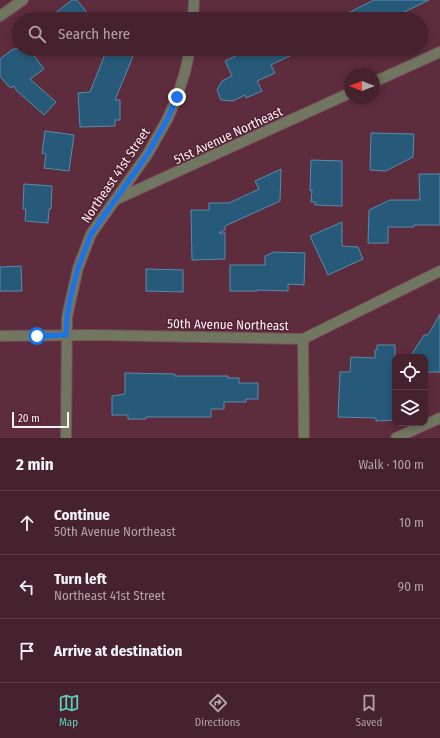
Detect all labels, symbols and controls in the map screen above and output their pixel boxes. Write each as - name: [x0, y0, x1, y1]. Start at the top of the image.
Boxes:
- search box: [12, 12, 428, 56]
- icon: search: [26, 23, 48, 45]
- text: Search here: [58, 25, 130, 43]
- north arrow: [344, 68, 380, 104]
- route end: [168, 88, 186, 106]
- street label: 51st Avenue Northeast: [172, 103, 286, 167]
- street label: Northeast 41st Street: [78, 124, 153, 226]
- street label: 50th Avenue Northeast: [167, 316, 290, 333]
- route start: [28, 327, 46, 345]
- map controls: [392, 354, 428, 426]
- button: locate: [392, 354, 428, 390]
- button: layers: [392, 390, 428, 426]
- scale bar: [12, 410, 69, 429]
- text: 20 m: [18, 412, 40, 425]
- text: 2 min: [16, 454, 54, 475]
- text: Walk · 100 m: [358, 457, 424, 472]
- text: Continue: [54, 506, 110, 524]
- icon: ahead: [16, 512, 38, 534]
- text: 10 m: [399, 515, 424, 530]
- text: 50th Avenue Northeast: [54, 524, 176, 539]
- text: Turn left: [54, 570, 107, 588]
- icon: left: [16, 576, 38, 598]
- text: 90 m: [398, 579, 424, 594]
- text: Northeast 41st Street: [54, 588, 165, 603]
- icon: arrive: [16, 640, 38, 662]
- text: Arrive at destination: [54, 642, 182, 660]
- tab: Map: [58, 692, 80, 729]
- tab: Directions: [195, 692, 240, 729]
- tab: Saved: [356, 692, 382, 729]

